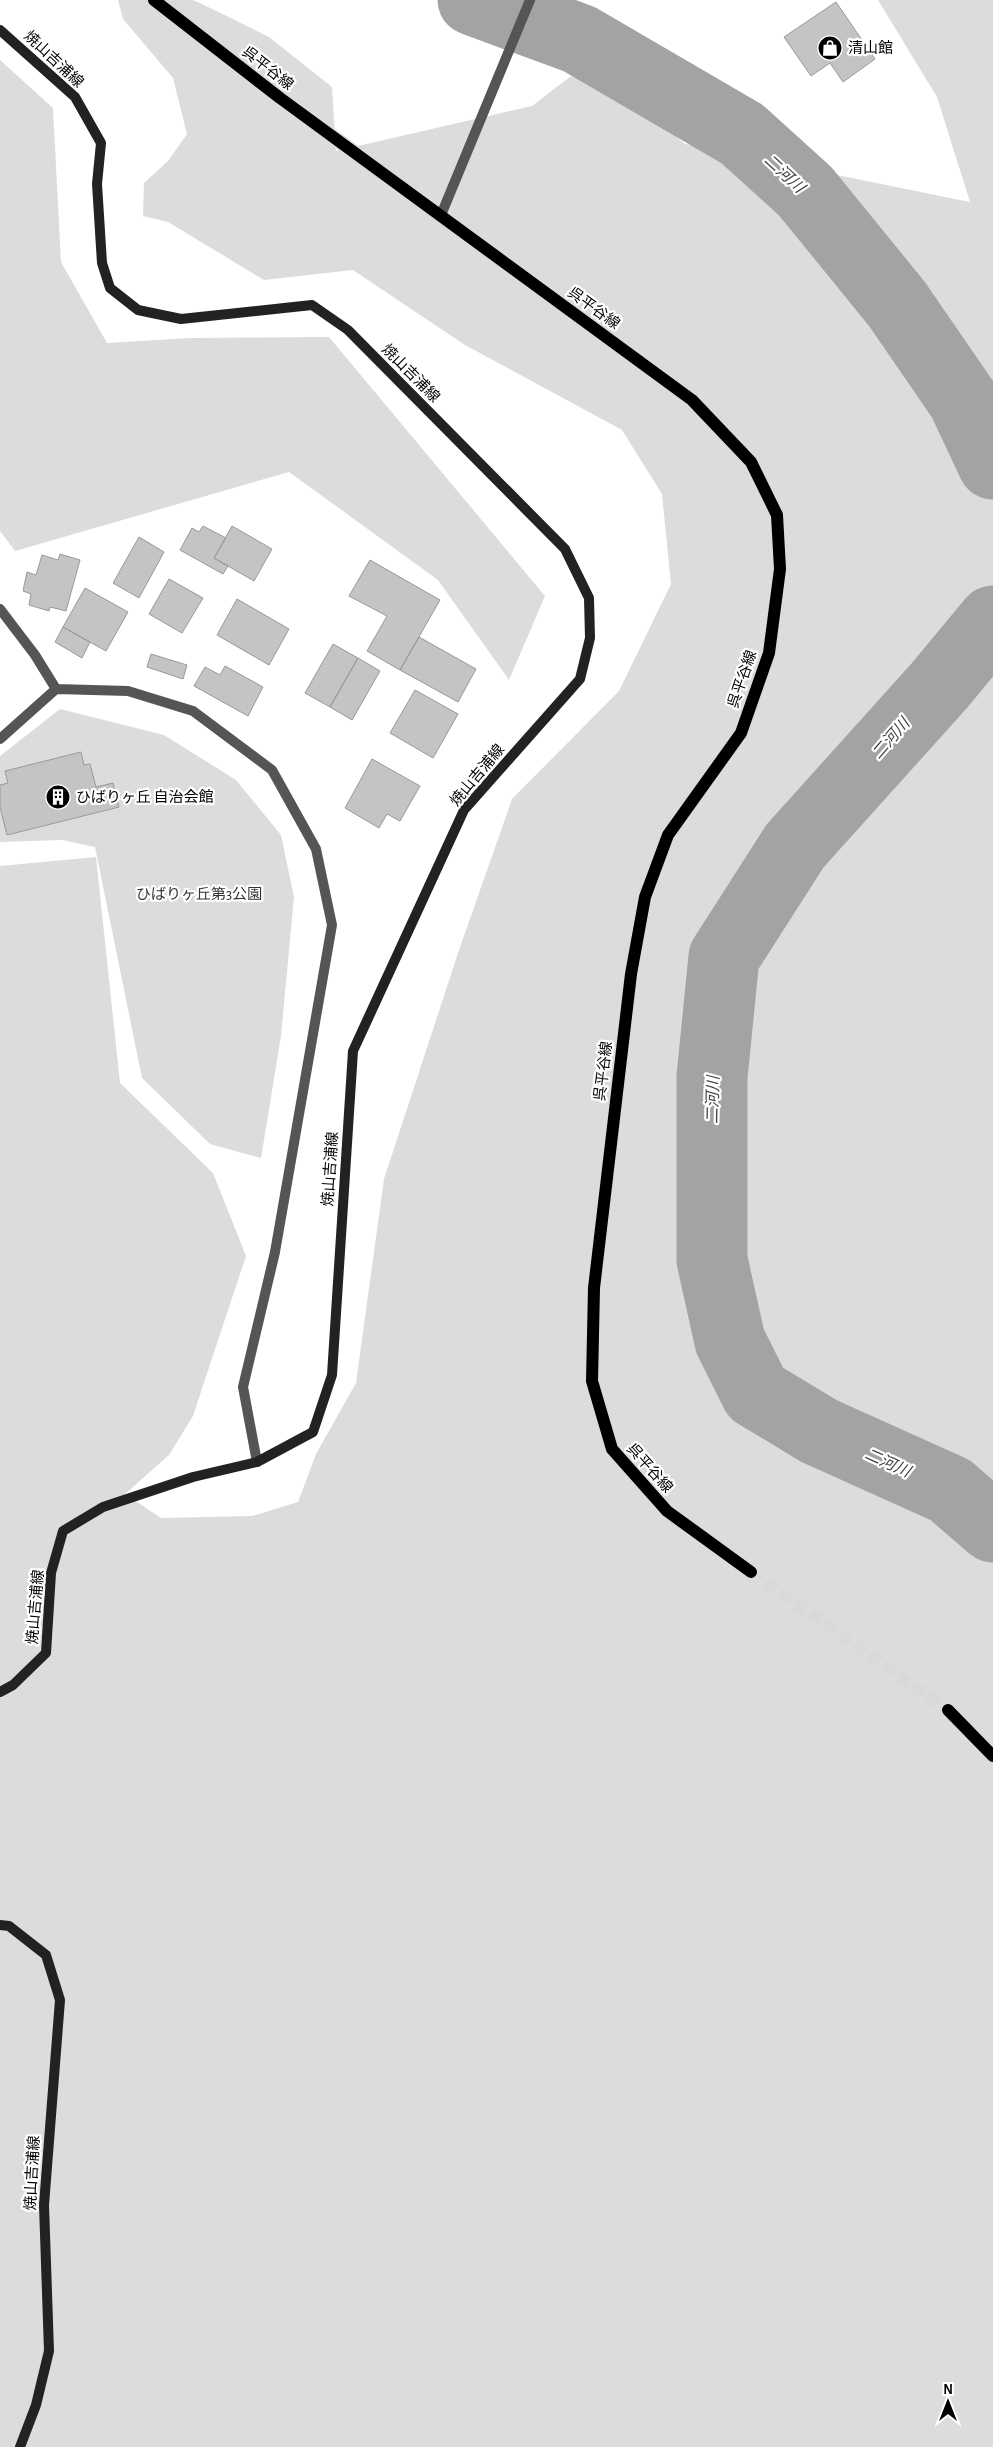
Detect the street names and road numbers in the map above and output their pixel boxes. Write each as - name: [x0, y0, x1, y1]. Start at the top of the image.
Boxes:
- street label: 焼山吉浦線: [21, 27, 88, 90]
- street label: 呉平谷線: [239, 43, 297, 93]
- street label: 呉平谷線: [565, 284, 623, 332]
- street label: 焼山吉浦線: [379, 340, 444, 405]
- street label: 呉平谷線: [725, 648, 759, 710]
- street label: 焼山吉浦線: [446, 740, 507, 809]
- street label: 呉平谷線: [591, 1040, 615, 1102]
- street label: 焼山吉浦線: [318, 1131, 341, 1207]
- street label: 呉平谷線: [624, 1440, 676, 1496]
- street label: 焼山吉浦線: [23, 1569, 46, 1645]
- street label: 焼山吉浦線: [21, 2135, 42, 2211]

